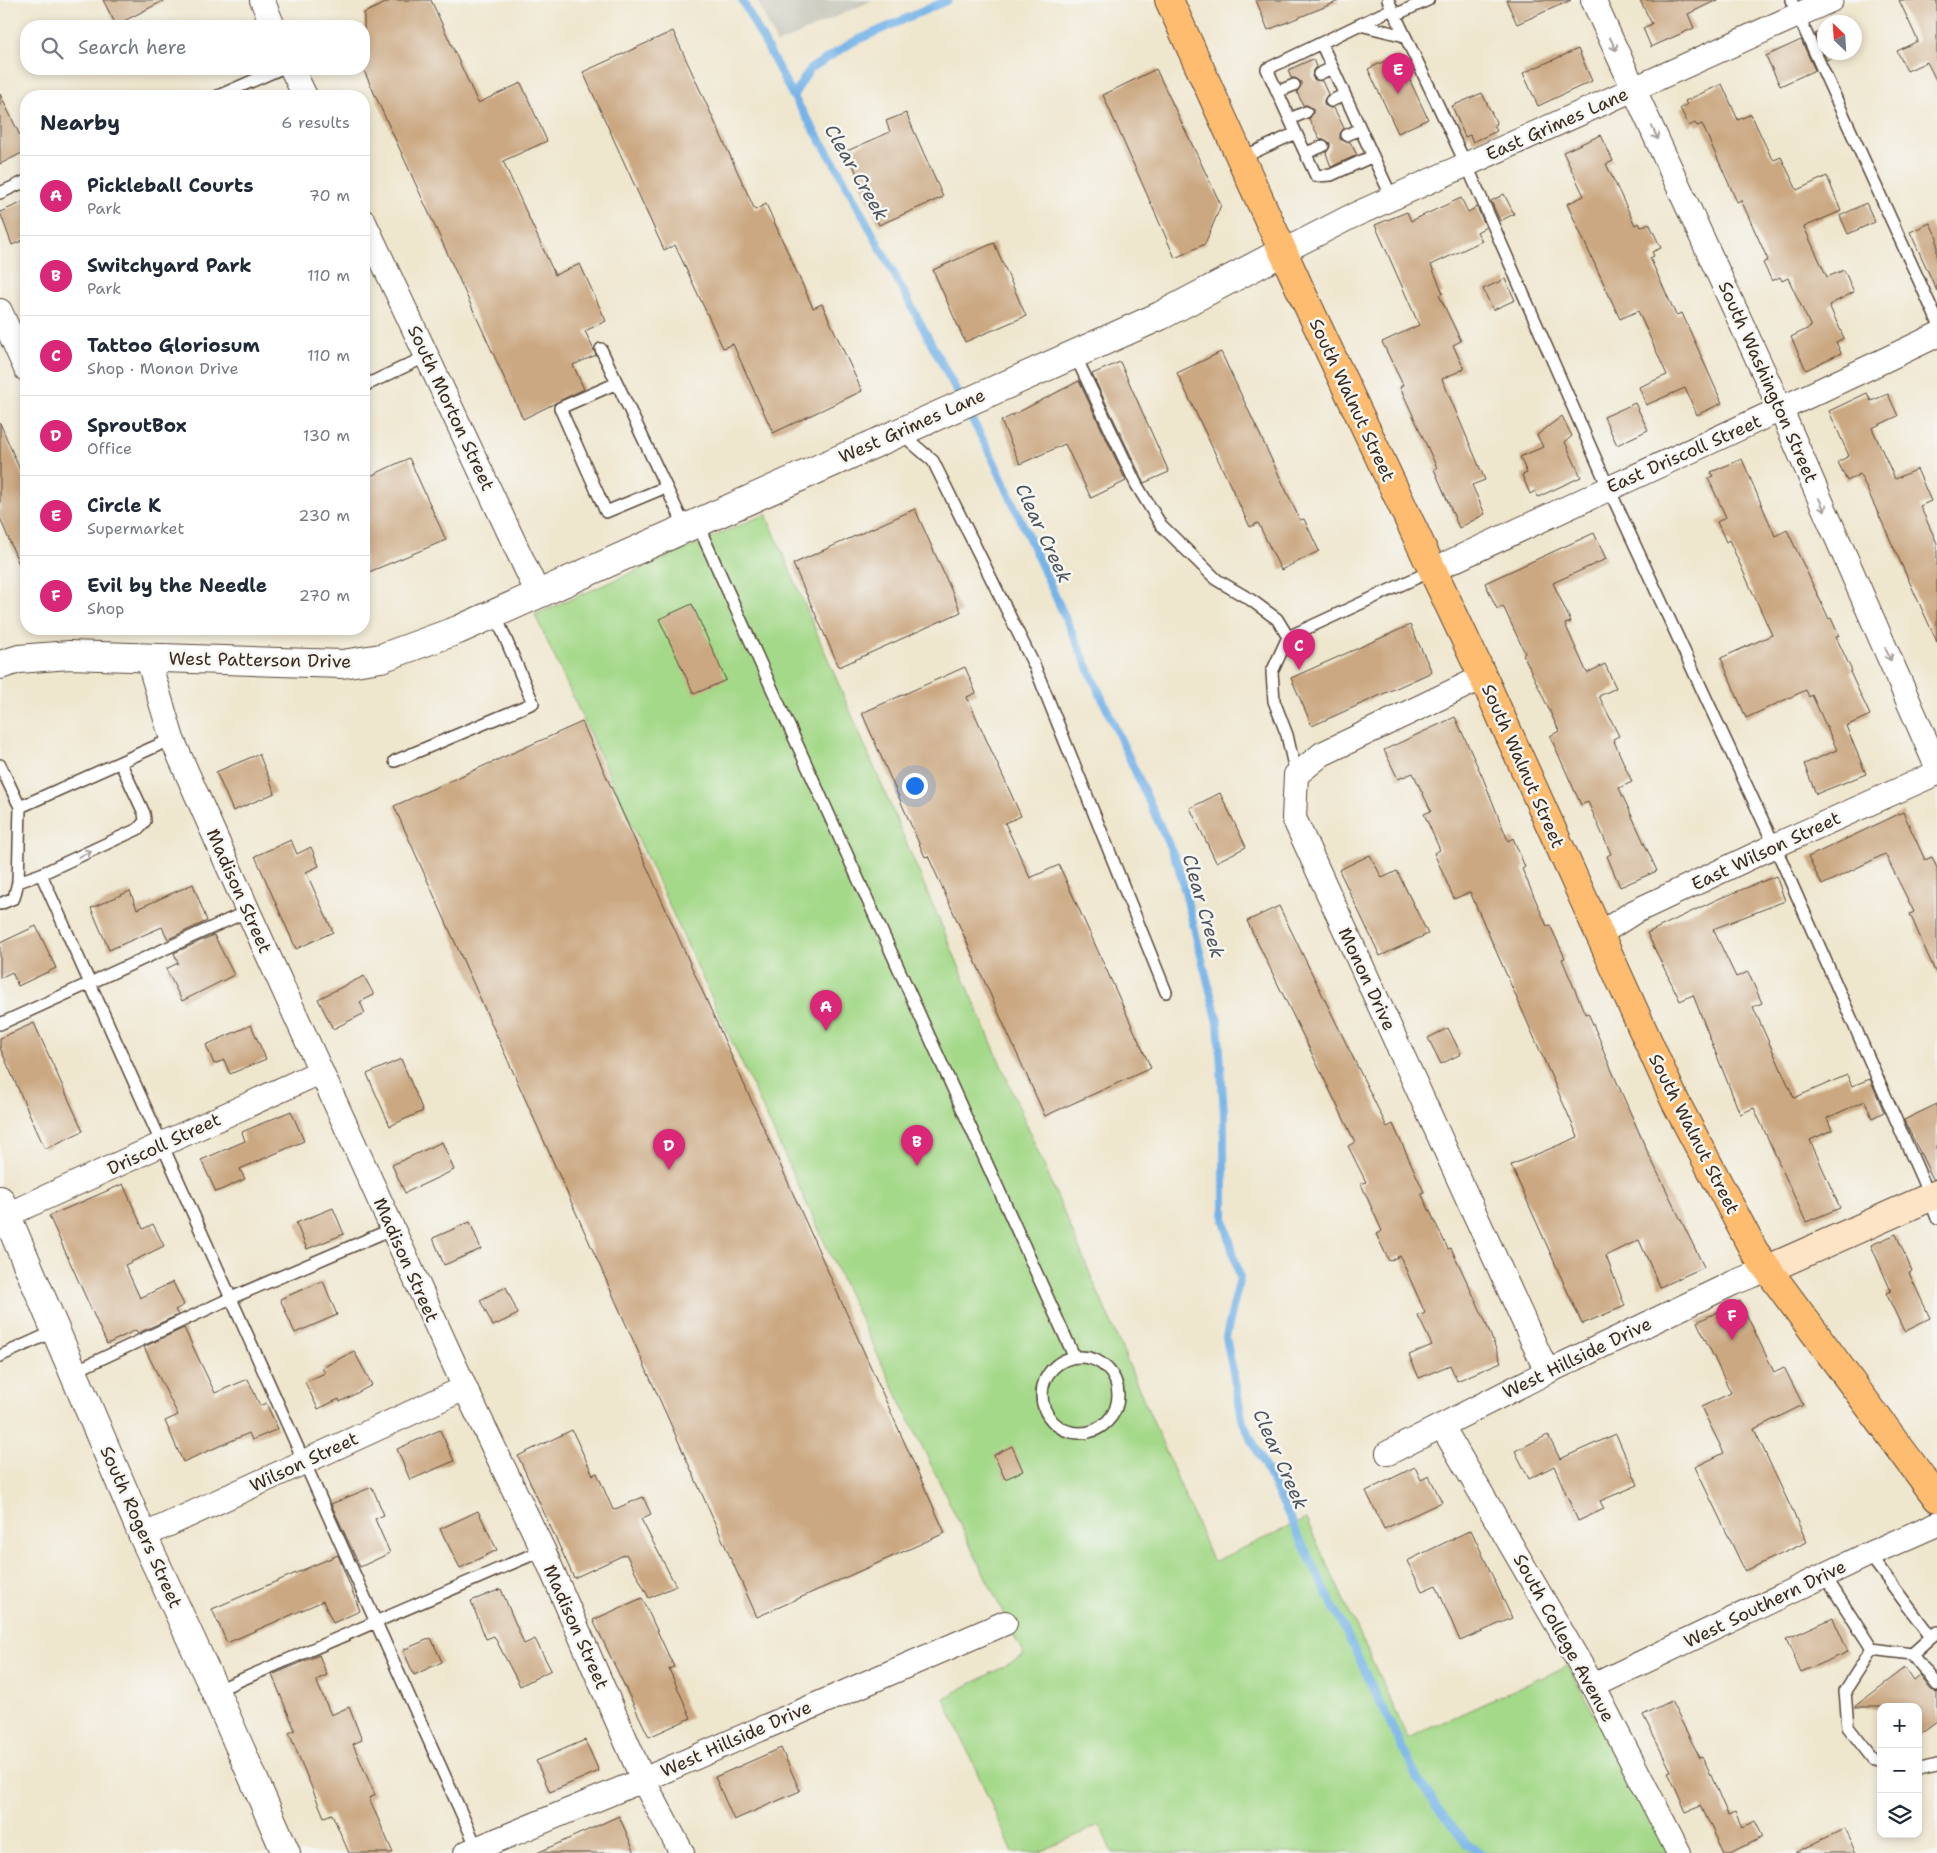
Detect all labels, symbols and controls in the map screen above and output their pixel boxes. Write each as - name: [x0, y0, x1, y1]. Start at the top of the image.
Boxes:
- north arrow: [1817, 15, 1862, 60]
- search box: [20, 20, 370, 75]
- icon: search: [38, 34, 66, 62]
- text: Search here: [78, 35, 187, 60]
- one-way arrow: [1609, 36, 1619, 51]
- pin: E: [1382, 53, 1414, 94]
- street label: East Grimes Lane: [1482, 82, 1632, 166]
- text: Nearby: [40, 109, 120, 137]
- text: 6 results: [281, 112, 350, 133]
- water label: Clear Creek: [819, 119, 894, 225]
- one-way arrow: [1650, 126, 1660, 141]
- text: Pickleball Courts: [87, 173, 254, 198]
- text: A: [50, 185, 62, 206]
- text: 70 m: [309, 185, 350, 206]
- text: Park: [87, 198, 121, 219]
- text: Switchyard Park: [87, 253, 252, 278]
- text: B: [51, 265, 61, 286]
- text: 110 m: [307, 265, 350, 286]
- street label: South Washington Street: [1713, 277, 1823, 487]
- text: Park: [87, 278, 121, 299]
- street label: South Walnut Street: [1304, 315, 1400, 485]
- street label: South Morton Street: [402, 321, 500, 495]
- text: Tattoo Gloriosum: [87, 333, 260, 358]
- text: C: [51, 345, 61, 366]
- text: 110 m: [307, 345, 350, 366]
- text: Shop · Monon Drive: [87, 358, 239, 379]
- street label: West Grimes Lane: [835, 383, 989, 469]
- street label: East Driscoll Street: [1603, 409, 1765, 499]
- text: SproutBox: [87, 413, 187, 438]
- text: D: [50, 425, 62, 446]
- text: 130 m: [303, 425, 350, 446]
- text: Office: [87, 438, 132, 459]
- water label: Clear Creek: [1010, 479, 1078, 587]
- text: Circle K: [87, 493, 161, 518]
- one-way arrow: [1818, 497, 1828, 512]
- text: E: [51, 505, 61, 526]
- text: 230 m: [298, 505, 350, 526]
- text: Supermarket: [87, 518, 184, 539]
- text: Evil by the Needle: [87, 573, 267, 598]
- text: F: [51, 585, 61, 606]
- text: 270 m: [299, 585, 350, 606]
- text: Shop: [87, 598, 124, 619]
- pin: C: [1283, 629, 1315, 670]
- street label: West Patterson Drive: [168, 646, 352, 674]
- one-way arrow: [1883, 646, 1893, 661]
- street label: South Walnut Street: [1476, 680, 1570, 852]
- your location: [902, 773, 928, 799]
- street label: East Wilson Street: [1688, 806, 1845, 896]
- street label: Madison Street: [201, 825, 277, 957]
- one-way arrow: [77, 848, 92, 858]
- water label: Clear Creek: [1177, 851, 1230, 961]
- street label: Monon Drive: [1333, 924, 1401, 1034]
- pin: A: [810, 990, 842, 1031]
- street label: South Walnut Street: [1643, 1050, 1745, 1218]
- street label: Driscoll Street: [103, 1107, 225, 1181]
- pin: B: [901, 1125, 933, 1166]
- pin: D: [653, 1129, 685, 1170]
- street label: Madison Street: [368, 1194, 444, 1326]
- pin: F: [1716, 1299, 1748, 1340]
- street label: West Hillside Drive: [1499, 1311, 1655, 1405]
- water label: Clear Creek: [1247, 1405, 1314, 1513]
- street label: Wilson Street: [246, 1426, 362, 1498]
- street label: South Rogers Street: [94, 1442, 188, 1612]
- street label: South College Avenue: [1508, 1550, 1620, 1726]
- street label: West Southern Drive: [1680, 1554, 1850, 1654]
- street label: Madison Street: [538, 1561, 614, 1693]
- street label: West Hillside Drive: [657, 1695, 815, 1783]
- map controls: [1877, 1703, 1922, 1838]
- button: +: [1877, 1703, 1922, 1748]
- button: −: [1877, 1748, 1922, 1793]
- button: layers: [1877, 1793, 1922, 1838]

